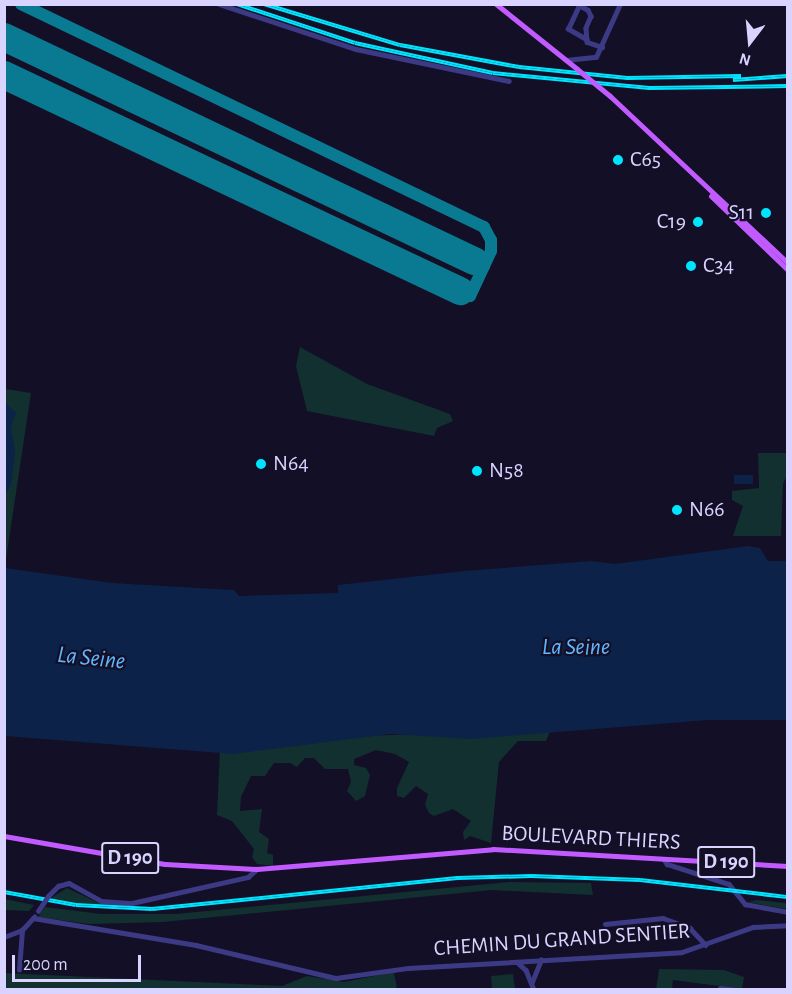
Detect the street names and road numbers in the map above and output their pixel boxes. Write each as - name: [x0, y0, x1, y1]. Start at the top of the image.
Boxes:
- street label: BOULEVARD THIERS: [501, 820, 681, 856]
- road number: D 190: [100, 840, 160, 876]
- road number: D 190: [696, 844, 756, 880]
- street label: CHEMIN DU GRAND SENTIER: [433, 918, 691, 962]

